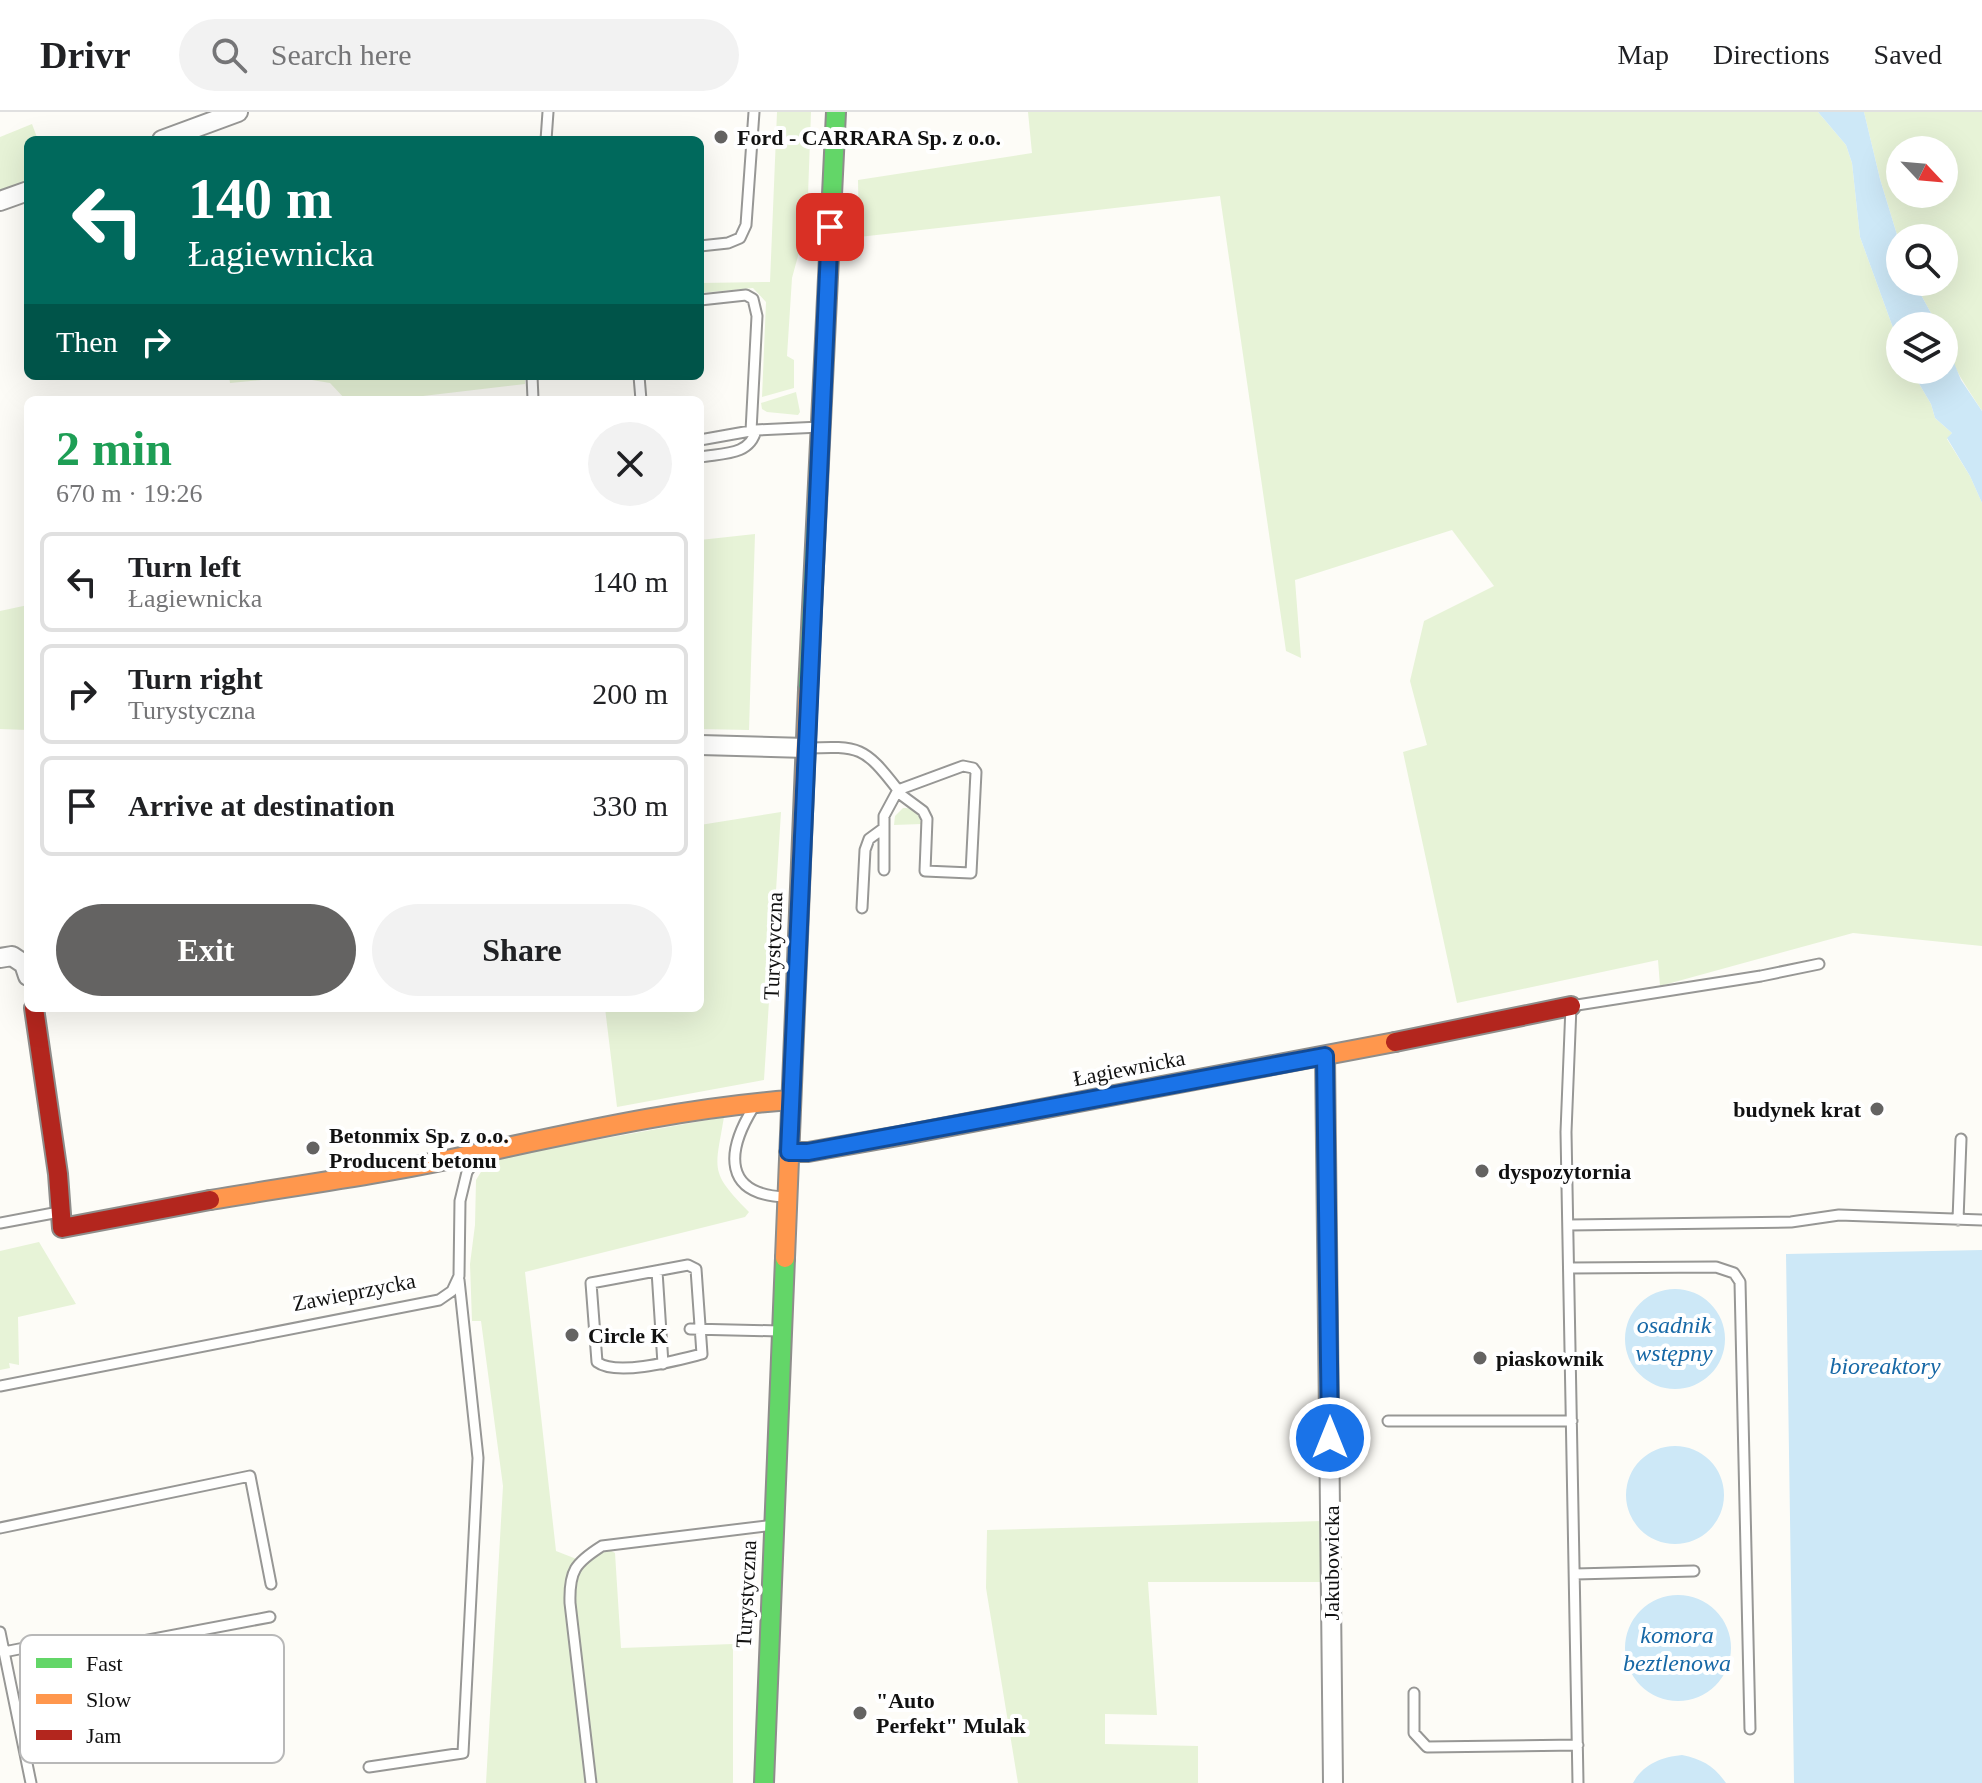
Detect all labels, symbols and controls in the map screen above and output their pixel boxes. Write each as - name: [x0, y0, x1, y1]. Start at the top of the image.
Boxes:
- search box: [179, 19, 739, 91]
- icon: search: [207, 33, 251, 77]
- text: Drivr: [40, 34, 131, 76]
- text: Search here: [271, 38, 411, 71]
- text: Map: [1618, 39, 1669, 70]
- text: Directions: [1713, 39, 1830, 70]
- text: Saved: [1874, 39, 1942, 70]
- place label: Ford - CARRARA Sp. z o.o.: [737, 125, 1001, 150]
- marker: Ford - CARRARA Sp. z o.o.: [712, 128, 730, 146]
- north arrow: [1886, 136, 1958, 208]
- map controls: [1886, 136, 1958, 384]
- icon: left: [56, 168, 160, 272]
- text: 140 m: [188, 168, 333, 230]
- pin: [796, 193, 864, 261]
- icon: arrive: [808, 205, 852, 249]
- button: search: [1886, 224, 1958, 296]
- text: Łagiewnicka: [188, 234, 374, 274]
- button: layers: [1886, 312, 1958, 384]
- icon: right: [134, 320, 178, 364]
- text: Then: [56, 325, 118, 358]
- text: 2 min: [56, 422, 172, 475]
- button: close: [588, 422, 672, 506]
- text: 670 m · 19:26: [56, 479, 203, 508]
- text: Turn left: [128, 550, 241, 583]
- icon: left: [60, 560, 104, 604]
- text: 140 m: [592, 565, 668, 598]
- text: Łagiewnicka: [128, 584, 262, 613]
- text: Turn right: [128, 662, 263, 695]
- icon: right: [60, 672, 104, 716]
- text: 200 m: [592, 677, 668, 710]
- text: Turystyczna: [128, 696, 256, 725]
- icon: arrive: [60, 784, 104, 828]
- text: Arrive at destination: [128, 789, 395, 822]
- text: 330 m: [592, 789, 668, 822]
- street label: Turystyczna: [759, 891, 787, 1000]
- button: Exit: [56, 904, 356, 996]
- button: Share: [372, 904, 672, 996]
- street label: Łagiewnicka: [1071, 1045, 1187, 1091]
- place label: budynek krat: [1733, 1097, 1862, 1122]
- marker: budynek krat: [1868, 1100, 1886, 1118]
- place label: Betonmix Sp. z o.o. Producent betonu: [329, 1123, 509, 1173]
- marker: Betonmix Sp. z o.o. Producent betonu: [304, 1139, 322, 1157]
- place label: dyspozytornia: [1498, 1159, 1631, 1184]
- marker: dyspozytornia: [1473, 1162, 1491, 1180]
- street label: Zawieprzycka: [290, 1268, 418, 1316]
- water label: osadnik wstępny: [1635, 1312, 1713, 1366]
- place label: Circle K: [588, 1323, 668, 1348]
- marker: Circle K: [563, 1326, 581, 1344]
- place label: piaskownik: [1496, 1346, 1604, 1371]
- marker: piaskownik: [1471, 1349, 1489, 1367]
- water label: bioreaktory: [1829, 1353, 1941, 1379]
- position arrow: [1288, 1396, 1372, 1480]
- street label: Jakubowicka: [1319, 1505, 1344, 1620]
- street label: Turystyczna: [731, 1539, 761, 1649]
- water label: komora beztlenowa: [1623, 1622, 1731, 1676]
- legend: [20, 1635, 284, 1763]
- text: Fast: [86, 1651, 123, 1676]
- text: Slow: [86, 1687, 131, 1712]
- place label: "Auto Perfekt" Mulak: [876, 1688, 1026, 1738]
- marker: "Auto Perfekt" Mulak: [851, 1704, 869, 1722]
- text: Jam: [86, 1723, 121, 1748]

